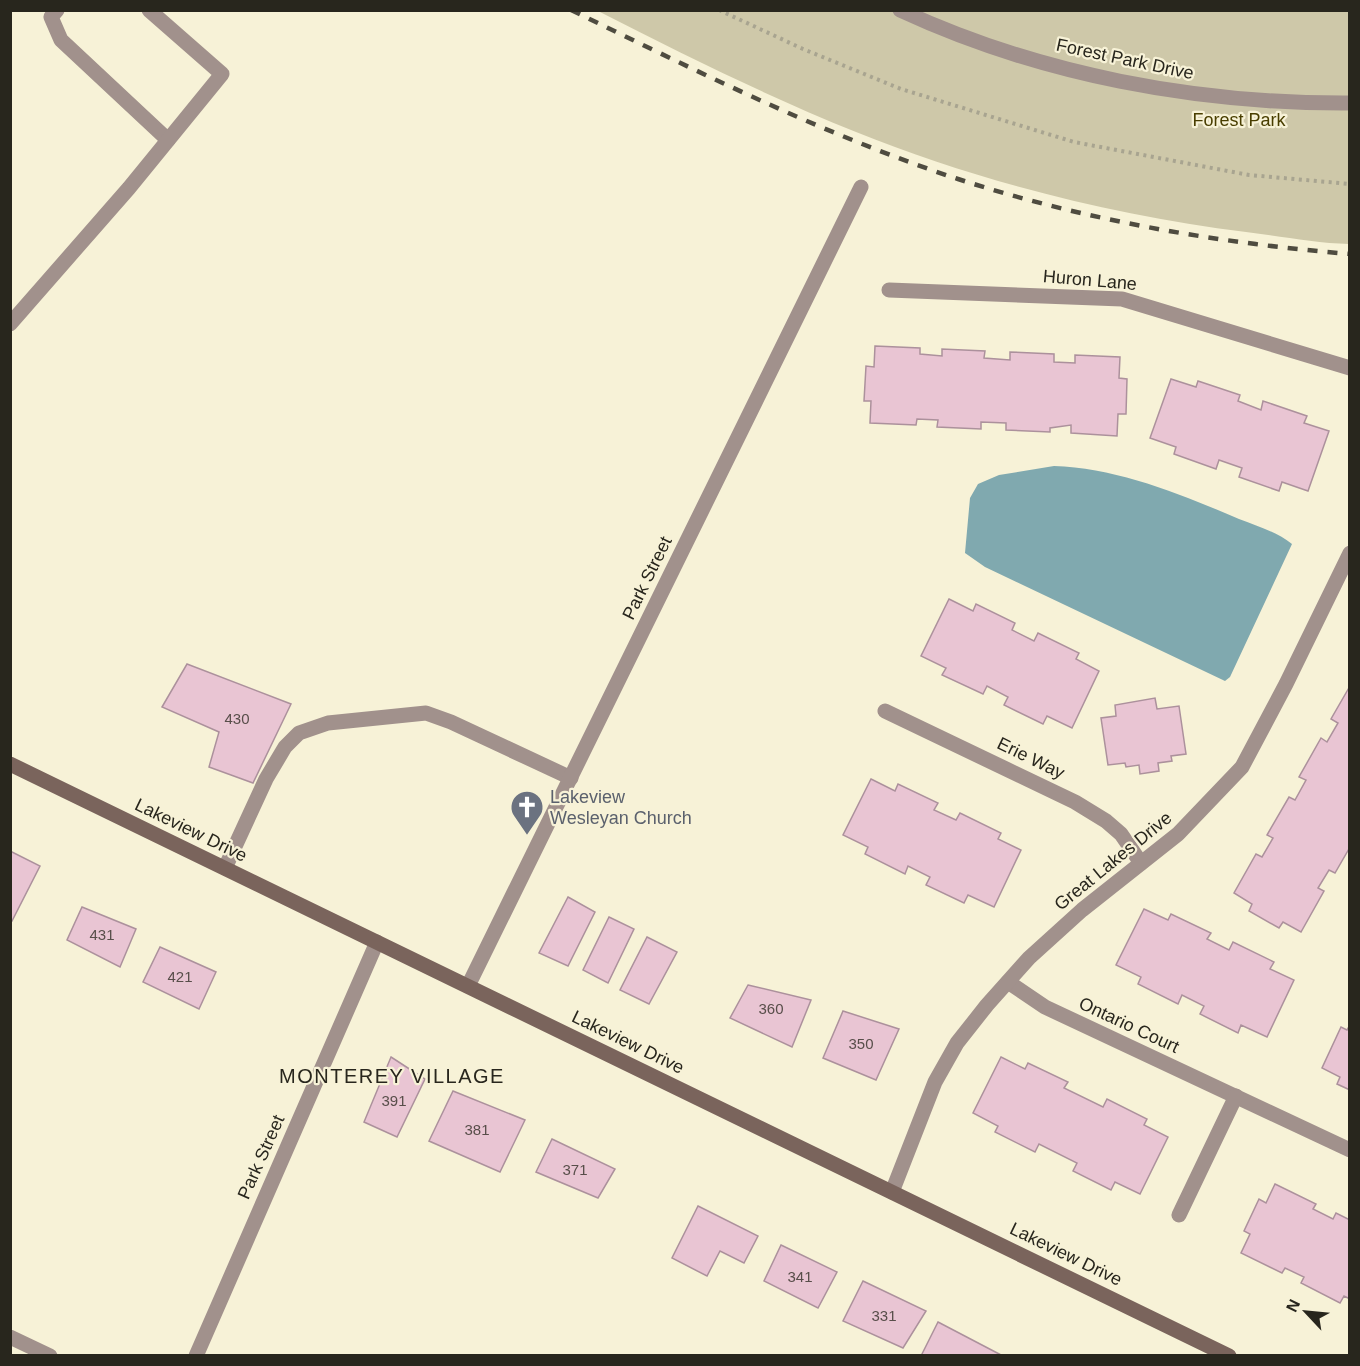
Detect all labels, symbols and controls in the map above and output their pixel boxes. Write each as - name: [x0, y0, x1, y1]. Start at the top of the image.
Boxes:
- street label: Forest Park Drive: [1054, 35, 1196, 83]
- park label: Forest Park: [1192, 110, 1287, 130]
- street label: Huron Lane: [1042, 266, 1138, 294]
- street label: Park Street: [618, 533, 676, 623]
- house number: 430: [224, 710, 250, 727]
- street label: Erie Way: [994, 733, 1068, 783]
- place label: Lakeview Wesleyan Church: [550, 787, 692, 828]
- church icon: Lakeview Wesleyan Church: [509, 789, 545, 836]
- street label: Lakeview Drive: [132, 794, 250, 866]
- street label: Great Lakes Drive: [1050, 808, 1176, 914]
- house number: 431: [89, 926, 115, 943]
- house number: 421: [167, 968, 193, 985]
- street label: Ontario Court: [1076, 993, 1182, 1057]
- house number: 360: [758, 1000, 784, 1017]
- street label: Lakeview Drive: [569, 1006, 687, 1078]
- house number: 350: [848, 1035, 874, 1052]
- district label: MONTEREY VILLAGE: [279, 1065, 505, 1087]
- house number: 391: [381, 1092, 407, 1109]
- street label: Park Street: [234, 1112, 288, 1202]
- house number: 381: [464, 1121, 490, 1138]
- house number: 371: [562, 1161, 588, 1178]
- street label: Lakeview Drive: [1007, 1218, 1125, 1290]
- house number: 341: [787, 1268, 813, 1285]
- north arrow: [1276, 1282, 1336, 1342]
- text: N: [1283, 1297, 1303, 1315]
- house number: 331: [871, 1307, 897, 1324]

